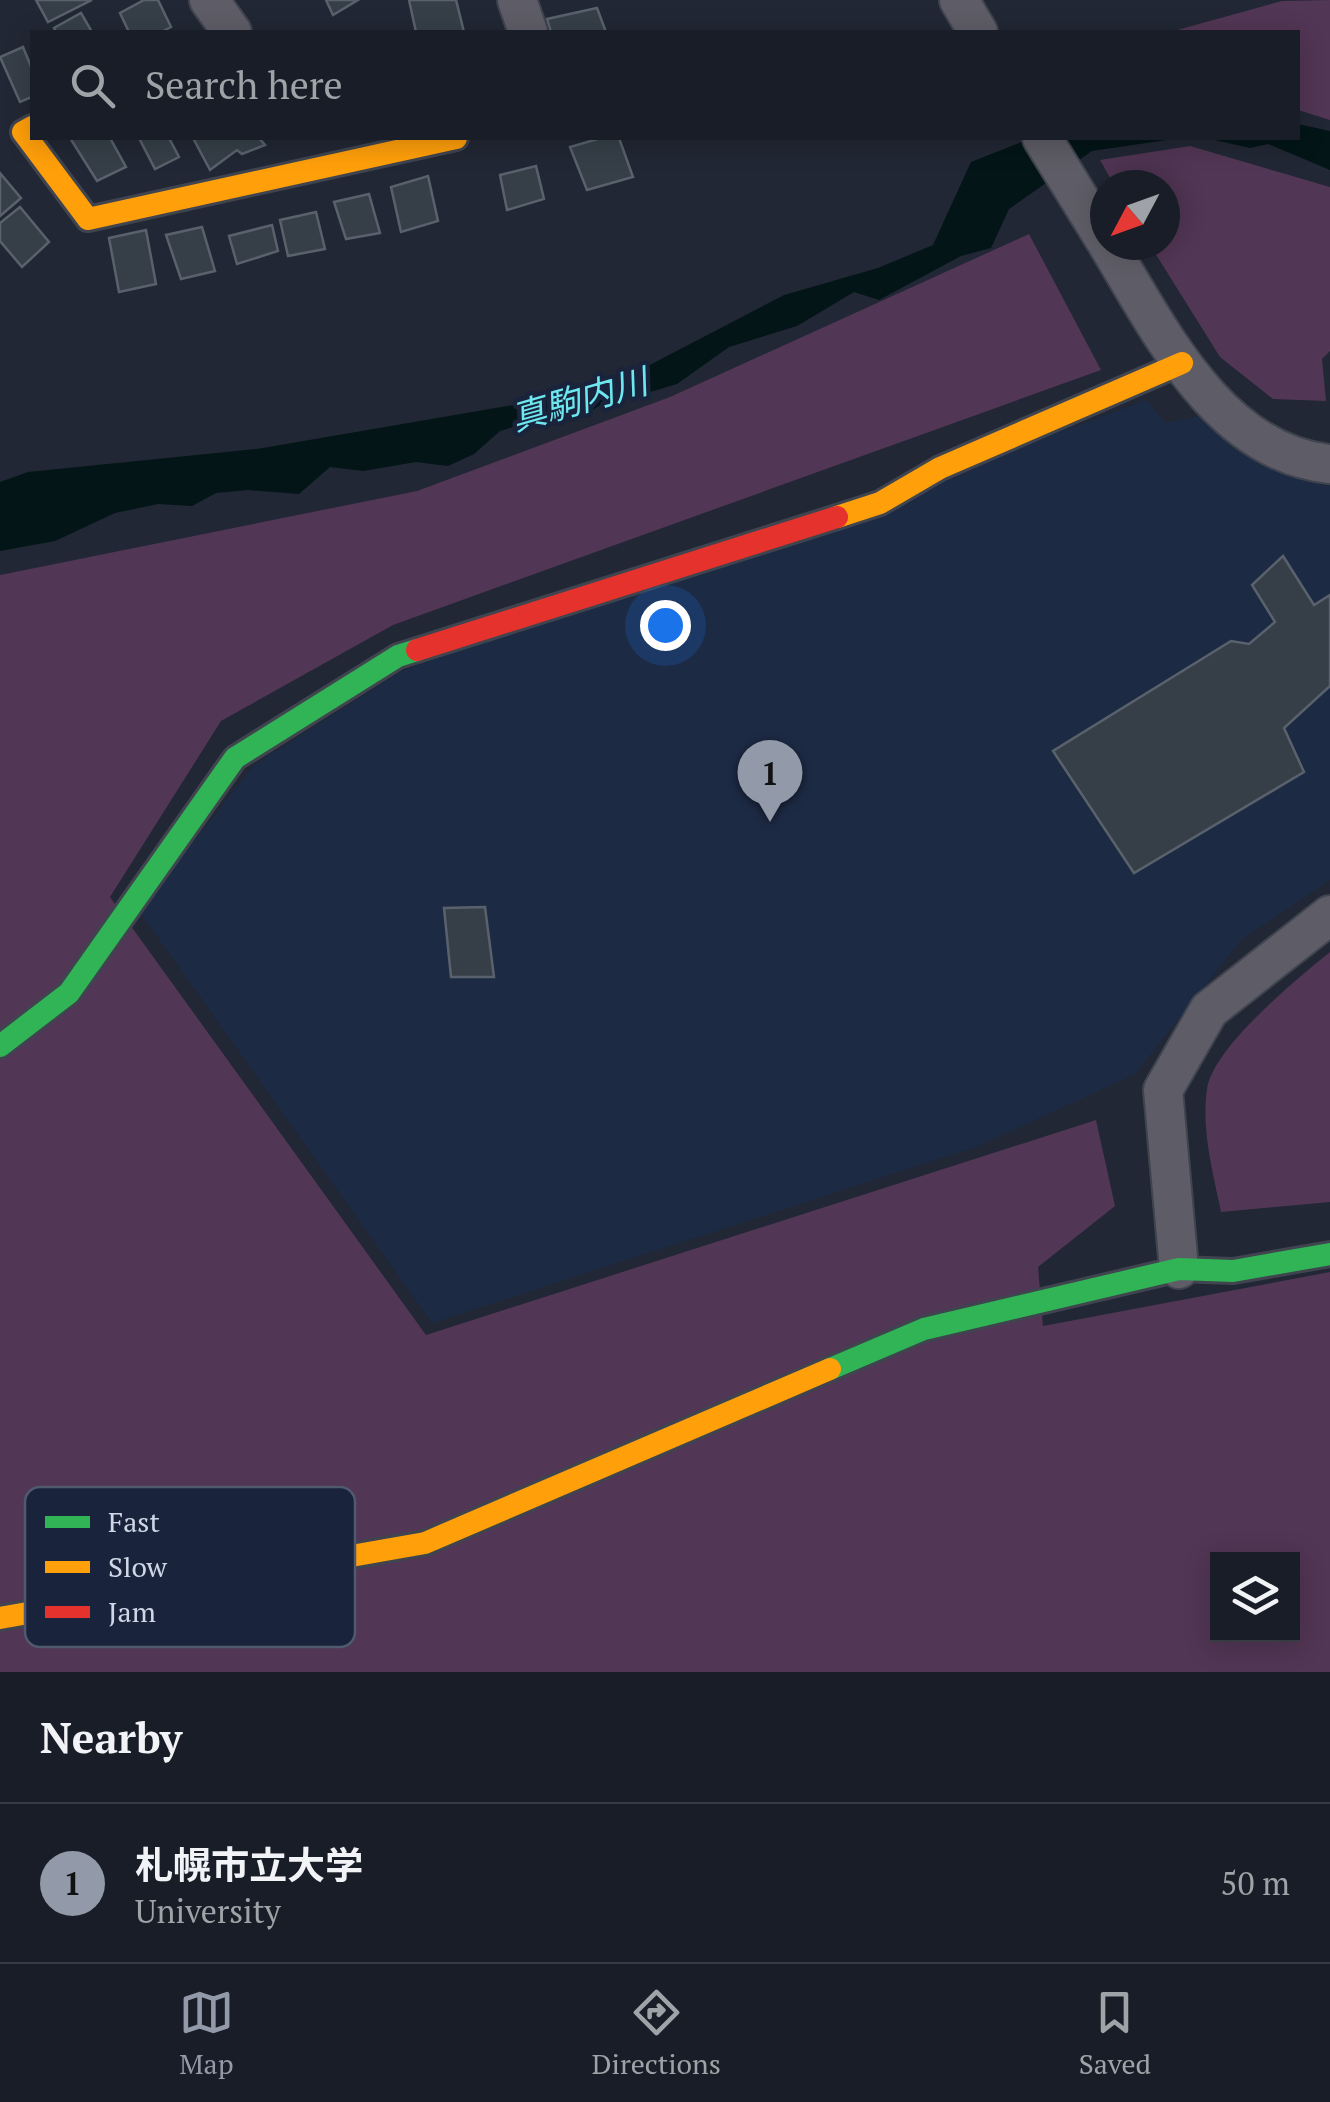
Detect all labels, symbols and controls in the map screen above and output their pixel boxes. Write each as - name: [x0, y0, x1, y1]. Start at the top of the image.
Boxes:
- search box: [30, 30, 1300, 140]
- icon: search: [65, 58, 120, 113]
- text: Search here: [145, 60, 343, 110]
- north arrow: [1090, 170, 1180, 260]
- water label: 真駒内川: [505, 356, 656, 440]
- your location: [640, 600, 691, 651]
- pin: 1: [738, 740, 802, 822]
- legend: [25, 1487, 355, 1647]
- text: Fast: [108, 1503, 160, 1540]
- text: Slow: [108, 1548, 168, 1585]
- map controls: [1210, 1552, 1300, 1642]
- button: layers: [1210, 1552, 1300, 1642]
- text: Jam: [108, 1593, 156, 1630]
- text: Nearby: [40, 1709, 182, 1765]
- text: 札幌市立大学: [135, 1840, 363, 1890]
- text: 1: [63, 1862, 82, 1904]
- text: 50 m: [1220, 1862, 1290, 1904]
- text: University: [135, 1890, 281, 1932]
- tab: Map: [179, 1985, 234, 2082]
- tab: Directions: [592, 1985, 721, 2082]
- tab: Saved: [1079, 1985, 1151, 2082]

